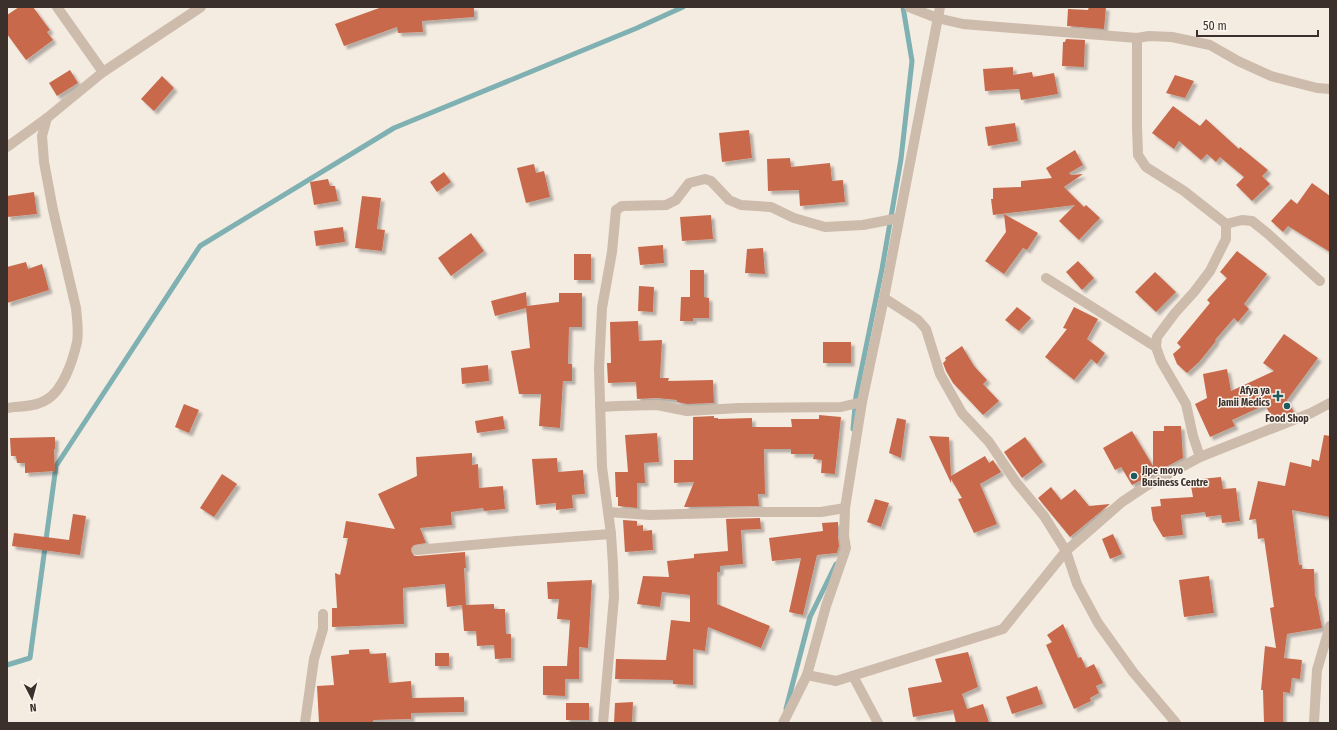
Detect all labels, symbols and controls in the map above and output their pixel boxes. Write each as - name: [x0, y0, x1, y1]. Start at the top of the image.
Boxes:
- scale bar: [1197, 12, 1318, 38]
- text: 50 m: [1203, 19, 1227, 33]
- place label: Afya ya Jamii Medics: [1217, 385, 1271, 409]
- marker: Afya ya Jamii Medics: [1273, 391, 1283, 401]
- marker: Food Shop: [1282, 401, 1292, 411]
- place label: Food Shop: [1265, 413, 1309, 425]
- place label: Jipe moyo Business Centre: [1141, 465, 1208, 489]
- marker: Jipe moyo Business Centre: [1129, 471, 1139, 481]
- north arrow: [12, 678, 52, 718]
- text: N: [29, 701, 37, 714]

